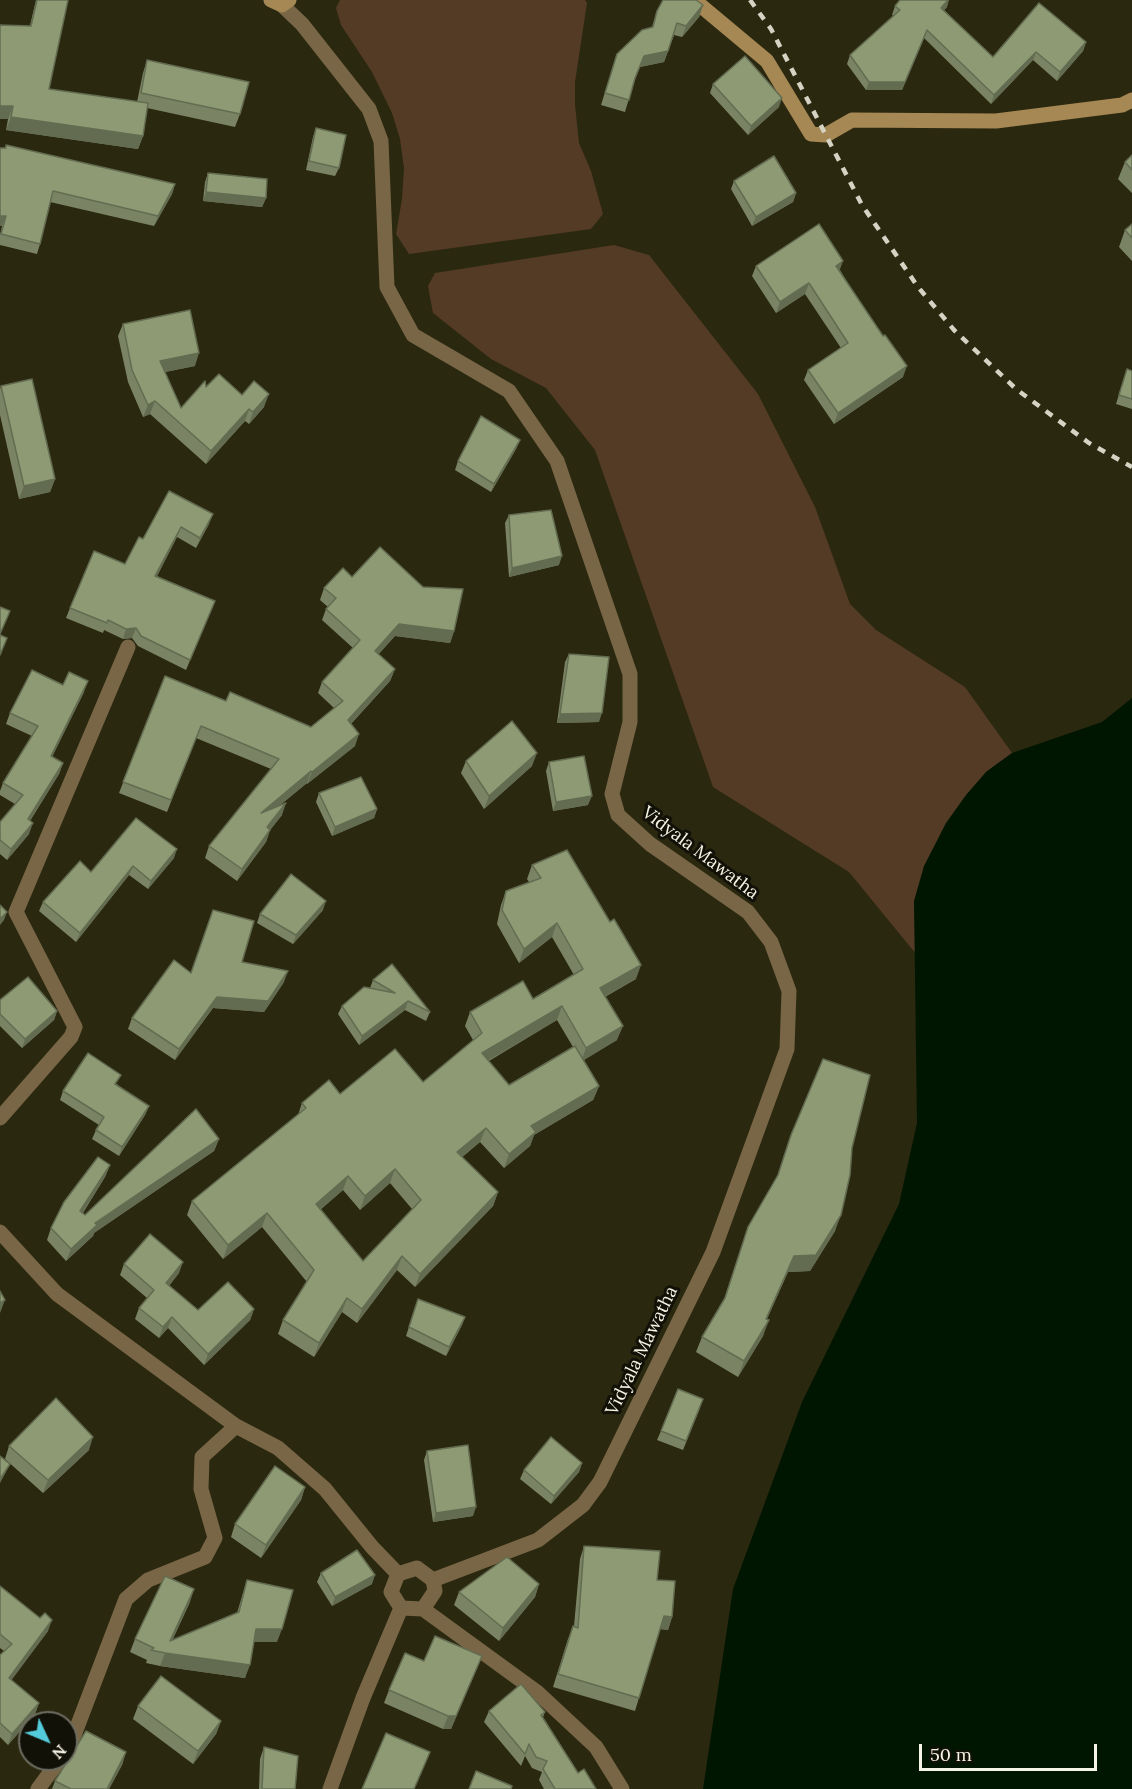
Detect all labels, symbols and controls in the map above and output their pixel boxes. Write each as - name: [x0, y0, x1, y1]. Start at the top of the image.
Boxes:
- street label: Vidyala Mawatha: [637, 802, 763, 904]
- street label: Vidyala Mawatha: [601, 1283, 683, 1419]
- north arrow: [18, 1711, 78, 1771]
- scale bar: [922, 1732, 1100, 1770]
- text: N: [48, 1741, 71, 1764]
- text: 50 m: [930, 1743, 972, 1766]

